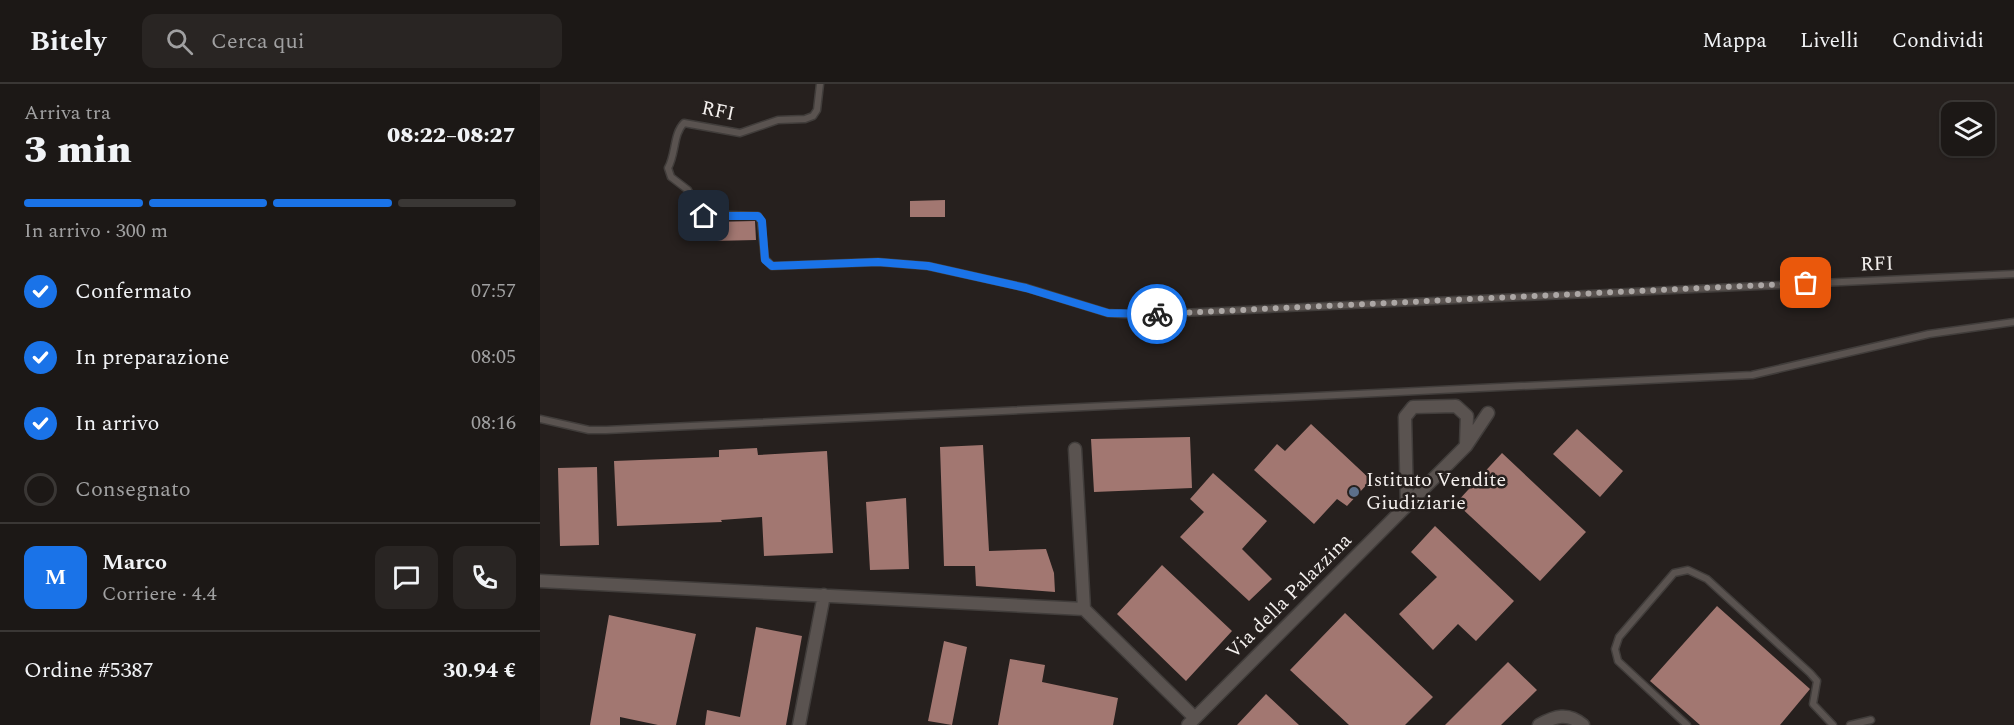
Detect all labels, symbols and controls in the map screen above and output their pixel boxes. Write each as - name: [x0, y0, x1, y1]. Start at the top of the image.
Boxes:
- search box: [142, 14, 562, 68]
- text: Bitely: [30, 20, 106, 63]
- icon: search: [163, 25, 196, 58]
- text: Cerca qui: [211, 25, 305, 58]
- text: Mappa: [1702, 25, 1767, 57]
- text: Livelli: [1800, 25, 1859, 57]
- text: Condividi: [1892, 25, 1984, 57]
- street label: RFI: [699, 93, 737, 129]
- text: Arriva tra: [24, 98, 111, 128]
- map controls: [1941, 102, 1995, 156]
- button: layers: [1941, 102, 1995, 156]
- text: 08:22–08:27: [387, 119, 516, 152]
- text: 3 min: [24, 121, 132, 180]
- pin: [678, 190, 729, 241]
- icon: home: [687, 199, 720, 232]
- text: In arrivo · 300 m: [24, 216, 168, 246]
- street label: RFI: [1860, 248, 1894, 280]
- pin: [1780, 257, 1831, 308]
- icon: bag: [1789, 266, 1822, 299]
- icon: check: [24, 275, 57, 308]
- text: Confermato: [75, 275, 192, 308]
- text: 07:57: [471, 276, 516, 306]
- courier: [1127, 284, 1187, 344]
- icon: bike: [1141, 298, 1174, 331]
- icon: check: [24, 341, 57, 374]
- text: In preparazione: [75, 341, 229, 374]
- text: 08:05: [471, 342, 516, 372]
- icon: check: [24, 407, 57, 440]
- text: In arrivo: [75, 407, 159, 440]
- text: 08:16: [471, 408, 516, 438]
- place label: Istituto Vendite Giudiziarie: [1366, 465, 1506, 518]
- text: Consegnato: [75, 473, 191, 506]
- marker: Istituto Vendite Giudiziarie: [1347, 485, 1361, 499]
- street label: Via della Palazzina: [1219, 526, 1359, 666]
- text: Marco: [102, 546, 167, 579]
- button: chat: [375, 546, 438, 609]
- button: phone: [453, 546, 516, 609]
- text: M: [45, 561, 66, 594]
- text: Corriere · 4.4: [102, 579, 217, 609]
- text: Ordine #5387: [24, 654, 154, 687]
- text: 30.94 €: [443, 654, 516, 687]

